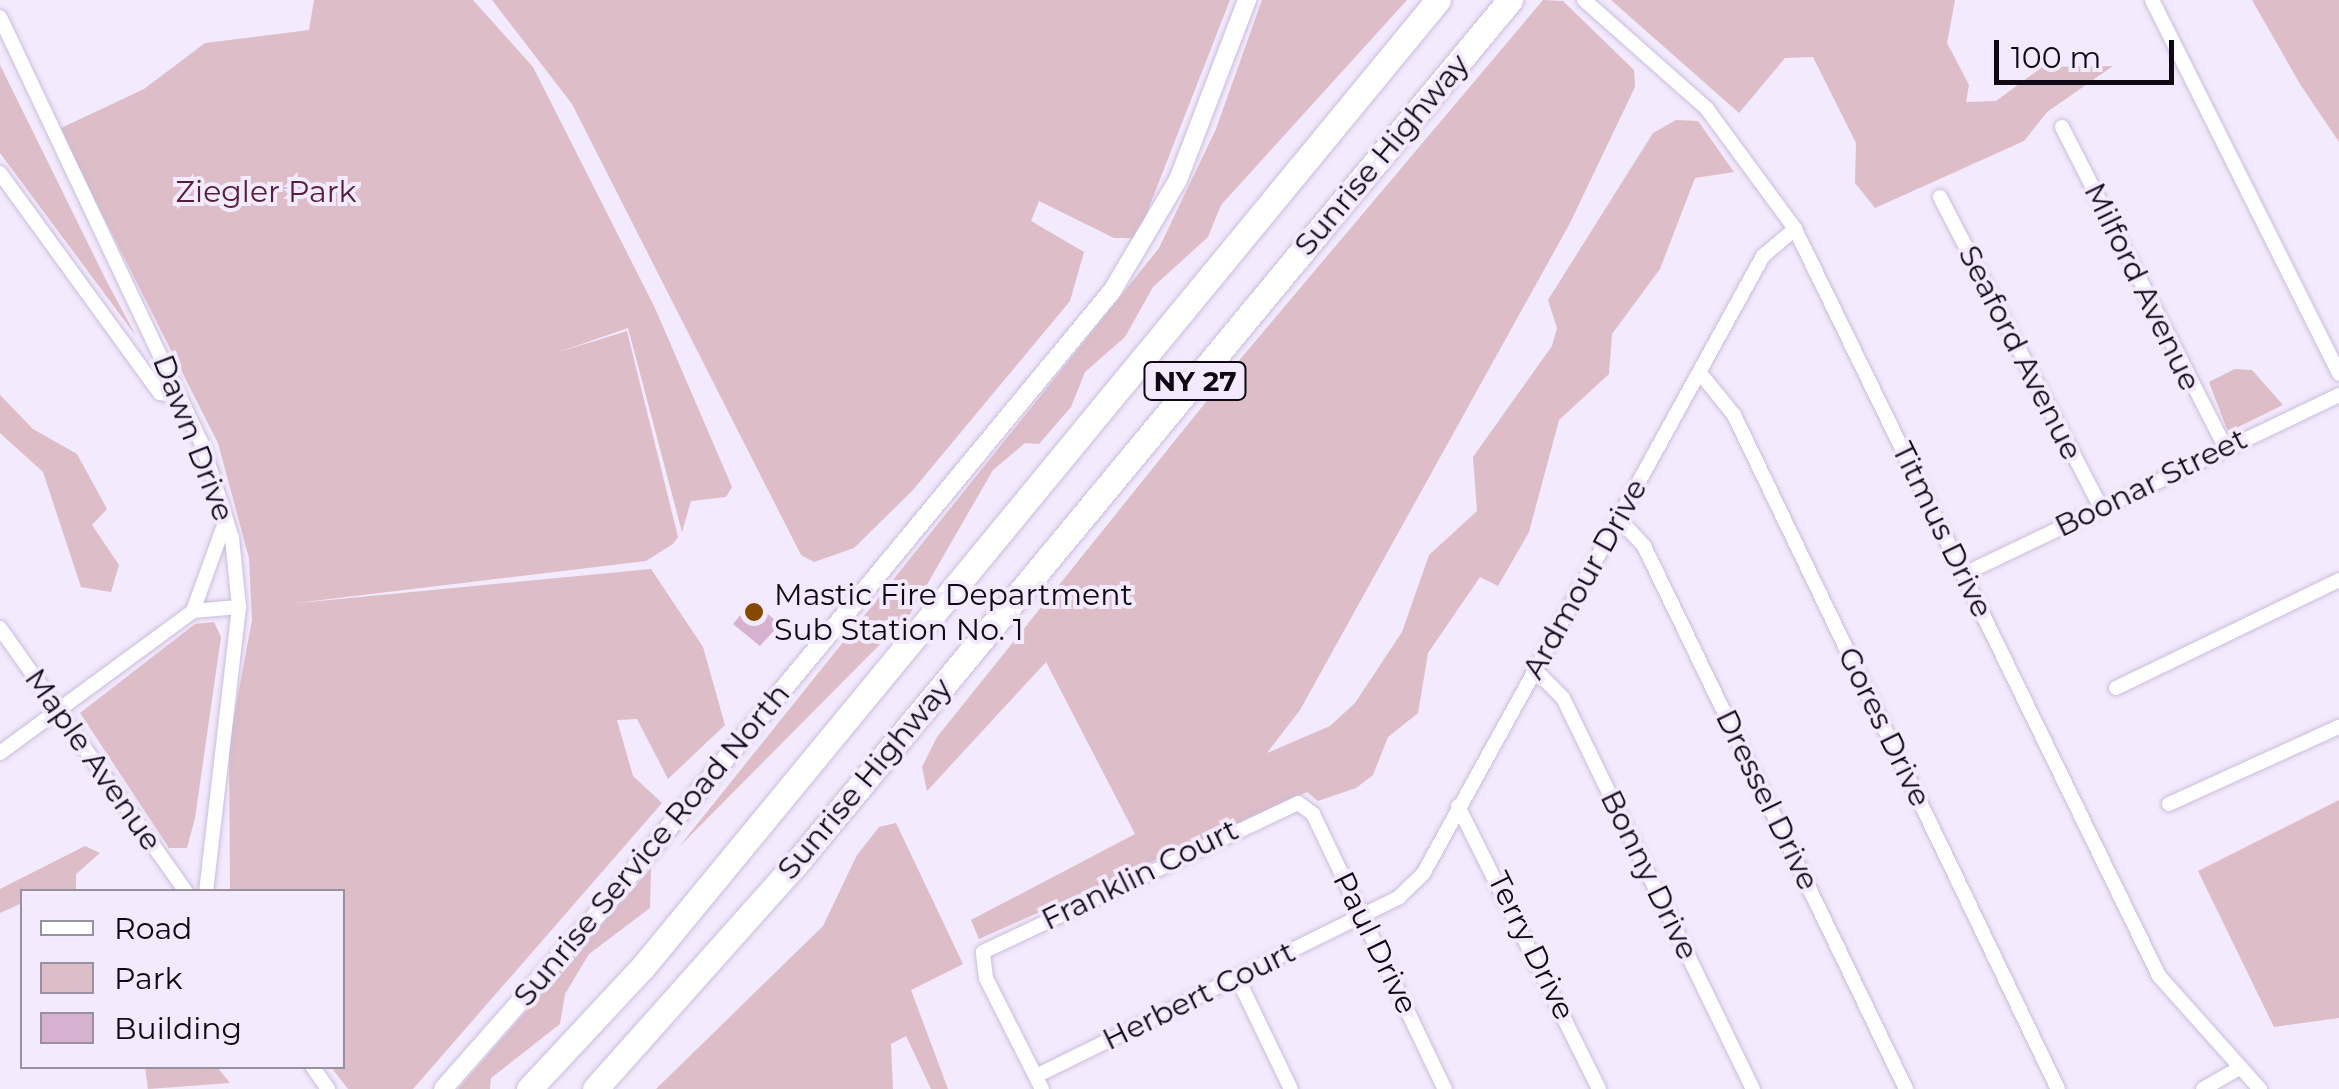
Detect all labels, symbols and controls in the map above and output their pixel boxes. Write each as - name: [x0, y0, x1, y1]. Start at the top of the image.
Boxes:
- scale bar: [1999, 20, 2179, 82]
- text: 100 m: [2011, 39, 2101, 76]
- street label: Sunrise Highway: [1287, 47, 1477, 263]
- park label: Ziegler Park: [176, 174, 356, 210]
- street label: Milford Avenue: [2076, 177, 2208, 397]
- street label: Seaford Avenue: [1950, 240, 2090, 466]
- street label: Dawn Drive: [145, 350, 241, 526]
- road number: NY 27: [1142, 358, 1248, 404]
- street label: Boonar Street: [2049, 421, 2253, 545]
- street label: Titmus Drive: [1884, 437, 2000, 623]
- street label: Ardmour Drive: [1515, 473, 1655, 685]
- place label: Mastic Fire Department Sub Station No. 1: [774, 577, 1133, 648]
- marker: Mastic Fire Department Sub Station No. 1: [743, 601, 765, 623]
- street label: Gores Drive: [1830, 641, 1938, 813]
- street label: Maple Avenue: [17, 662, 169, 858]
- street label: Sunrise Highway: [770, 671, 960, 887]
- street label: Sunrise Service Road North: [507, 676, 797, 1014]
- street label: Dressel Drive: [1708, 704, 1826, 896]
- street label: Bonny Drive: [1592, 784, 1706, 966]
- street label: Franklin Court: [1036, 812, 1244, 938]
- street label: Paul Drive: [1325, 866, 1425, 1020]
- street label: Terry Drive: [1480, 866, 1582, 1026]
- legend: [20, 889, 345, 1069]
- text: Road: [114, 910, 192, 947]
- street label: Herbert Court: [1097, 934, 1301, 1058]
- text: Park: [114, 960, 183, 997]
- text: Building: [114, 1010, 242, 1047]

